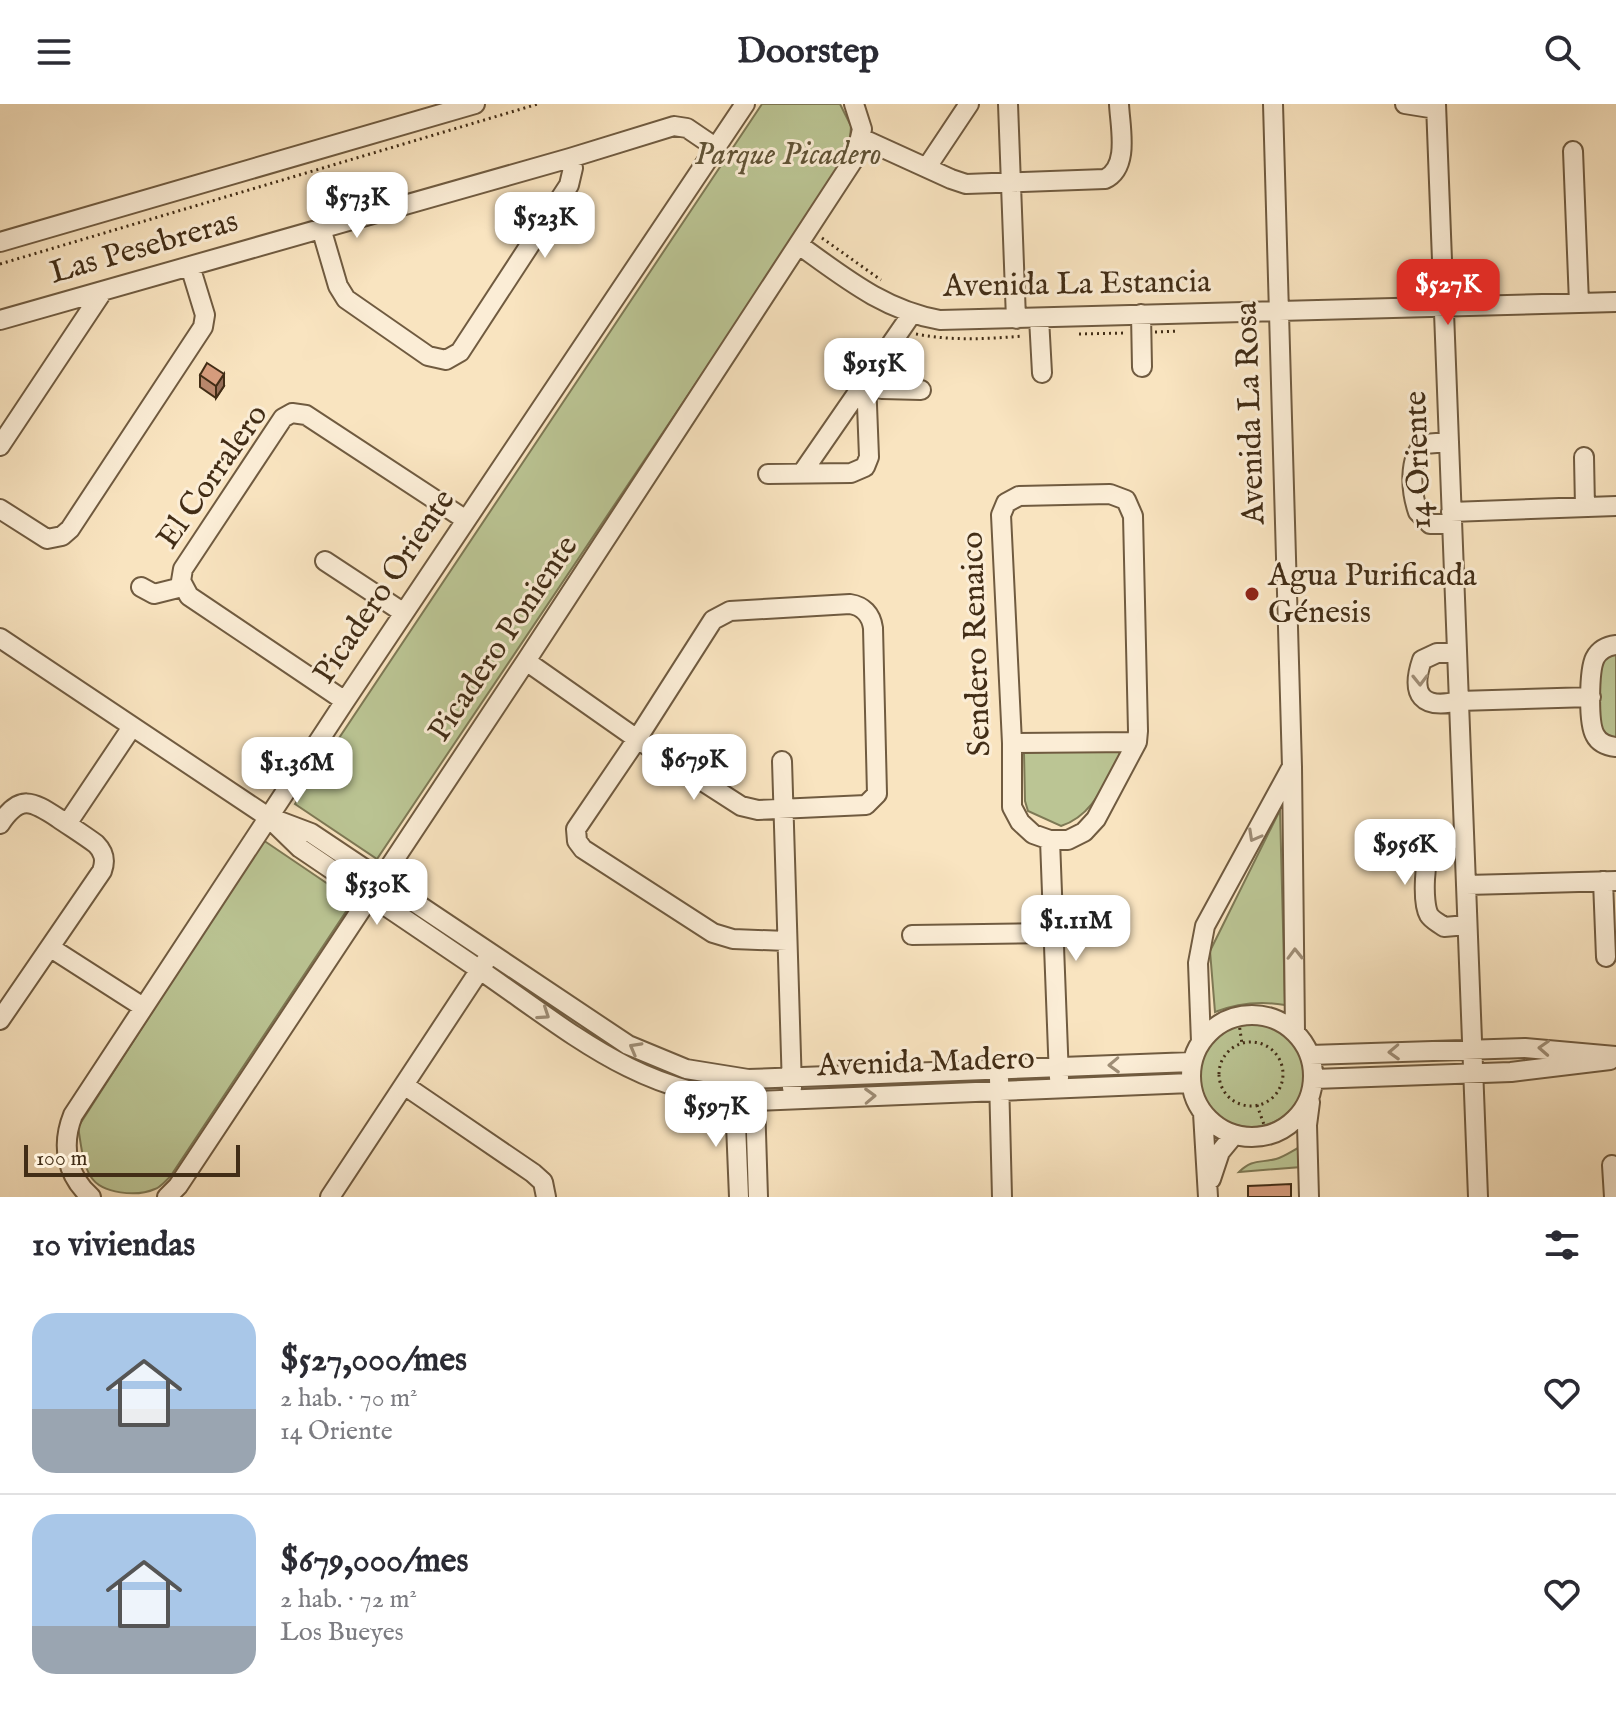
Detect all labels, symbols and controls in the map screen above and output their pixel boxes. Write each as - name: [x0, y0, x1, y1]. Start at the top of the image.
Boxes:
- text: Doorstep: [737, 29, 879, 75]
- icon: menu: [32, 30, 76, 74]
- icon: search: [1540, 30, 1584, 74]
- park label: Parque Picadero: [694, 135, 882, 176]
- pin: $573K: [301, 172, 413, 240]
- text: $573K: [325, 181, 389, 214]
- pin: $523K: [489, 192, 601, 260]
- text: $523K: [513, 201, 577, 234]
- street label: Las Pesebreras: [45, 202, 243, 294]
- pin: $527K: [1392, 259, 1504, 327]
- street label: Avenida La Estancia: [942, 262, 1212, 308]
- text: $527K: [1415, 268, 1481, 301]
- street label: Avenida La Rosa: [1227, 301, 1275, 526]
- pin: $915K: [818, 338, 930, 406]
- text: $915K: [842, 347, 906, 380]
- street label: 14 Oriente: [1396, 390, 1442, 530]
- street label: El Corralero: [148, 397, 278, 557]
- street label: Picadero Oriente: [305, 482, 465, 692]
- street label: Picadero Poniente: [420, 528, 588, 750]
- street label: Sendero Renaico: [953, 531, 1001, 757]
- place label: Agua Purificada Génesis: [1267, 556, 1477, 634]
- marker: Agua Purificada Génesis: [1243, 585, 1261, 603]
- one-way arrow: [1411, 675, 1429, 687]
- pin: $679K: [638, 734, 750, 802]
- pin: $1.36M: [232, 737, 362, 805]
- text: $679K: [660, 743, 728, 776]
- text: $1.36M: [260, 746, 334, 779]
- pin: $956K: [1349, 819, 1461, 887]
- one-way arrow: [1248, 827, 1264, 842]
- text: $956K: [1373, 828, 1437, 861]
- pin: $530K: [321, 859, 433, 927]
- text: $530K: [344, 868, 410, 901]
- pin: $1.11M: [1011, 895, 1141, 963]
- text: $1.11M: [1039, 904, 1113, 937]
- one-way arrow: [1286, 947, 1303, 960]
- one-way arrow: [535, 1004, 549, 1019]
- street label: Avenida Madero: [816, 1039, 1035, 1087]
- one-way arrow: [1537, 1040, 1550, 1057]
- one-way arrow: [629, 1042, 643, 1058]
- one-way arrow: [1387, 1043, 1400, 1060]
- one-way arrow: [1107, 1056, 1120, 1073]
- pin: $597K: [660, 1081, 772, 1149]
- one-way arrow: [864, 1087, 877, 1104]
- text: $597K: [683, 1090, 749, 1123]
- scale bar: [24, 1141, 240, 1177]
- text: 100 m: [36, 1145, 88, 1173]
- icon: filters: [1540, 1223, 1584, 1267]
- text: 10 viviendas: [32, 1224, 195, 1267]
- text: $527,000/mes: [280, 1339, 467, 1382]
- icon: home: [96, 1345, 192, 1441]
- icon: heart: [1540, 1371, 1584, 1415]
- text: 2 hab. · 70 m²: [280, 1382, 417, 1415]
- text: 14 Oriente: [280, 1415, 393, 1448]
- text: $679,000/mes: [280, 1540, 468, 1583]
- icon: home: [96, 1546, 192, 1642]
- icon: heart: [1540, 1572, 1584, 1616]
- text: 2 hab. · 72 m²: [280, 1583, 417, 1616]
- text: Los Bueyes: [280, 1616, 404, 1649]

